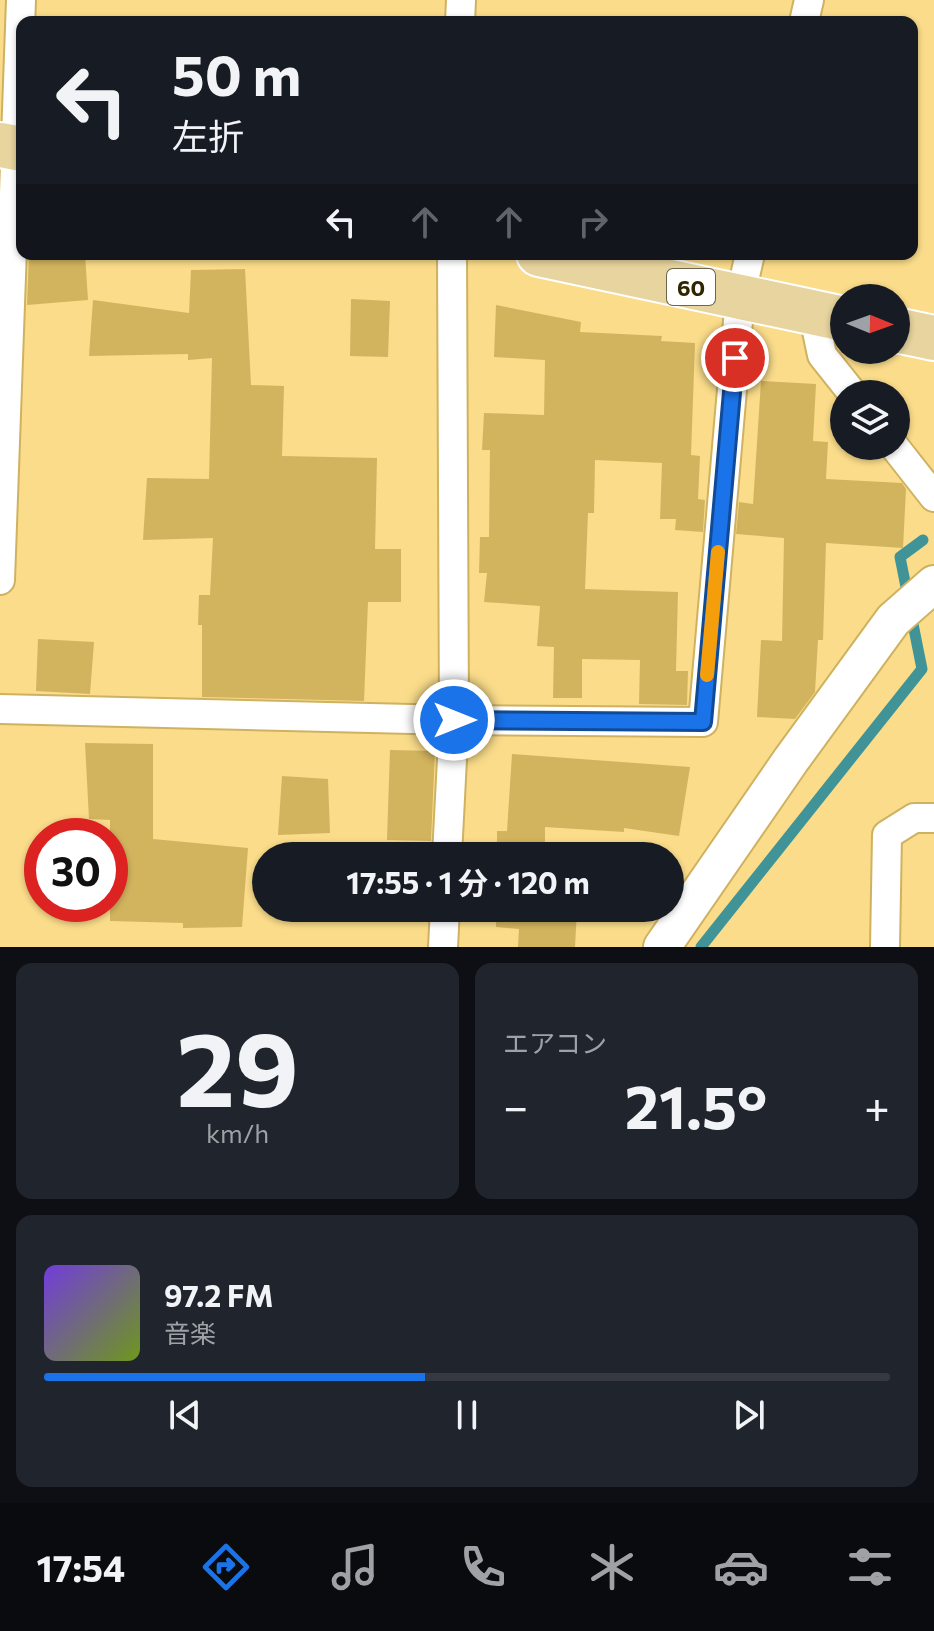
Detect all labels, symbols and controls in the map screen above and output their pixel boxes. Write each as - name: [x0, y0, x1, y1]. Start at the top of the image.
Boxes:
- text: 50 m: [172, 39, 301, 108]
- icon: left: [40, 48, 144, 152]
- text: 左折: [172, 113, 244, 157]
- icon: left: [319, 200, 363, 244]
- icon: ahead: [403, 200, 447, 244]
- icon: ahead: [487, 200, 531, 244]
- icon: right: [571, 200, 615, 244]
- road number: 60: [667, 269, 715, 305]
- north arrow: [830, 284, 910, 364]
- map controls: [830, 284, 910, 460]
- pin: [701, 324, 769, 392]
- icon: arrive: [713, 336, 757, 380]
- button: layers: [830, 380, 910, 460]
- position arrow: [412, 678, 496, 762]
- speed limit sign: 30: [24, 818, 128, 922]
- text: 17:55 · 1 分 · 120 m: [346, 863, 590, 900]
- text: 29: [176, 1001, 299, 1128]
- text: エアコン: [503, 1027, 607, 1058]
- text: 21.5°: [625, 1068, 767, 1141]
- text: −: [503, 1078, 528, 1132]
- text: +: [864, 1078, 890, 1132]
- text: km/h: [206, 1117, 269, 1148]
- text: 97.2 FM: [164, 1276, 273, 1313]
- text: 音楽: [164, 1317, 216, 1348]
- icon: previous: [163, 1393, 207, 1437]
- icon: pause: [445, 1393, 489, 1437]
- icon: next: [727, 1393, 771, 1437]
- icon: directions: [198, 1539, 254, 1595]
- icon: music: [327, 1539, 383, 1595]
- icon: phone: [455, 1539, 511, 1595]
- icon: climate: [584, 1539, 640, 1595]
- icon: car: [713, 1539, 769, 1595]
- icon: filters: [842, 1539, 898, 1595]
- text: 17:54: [36, 1545, 125, 1589]

